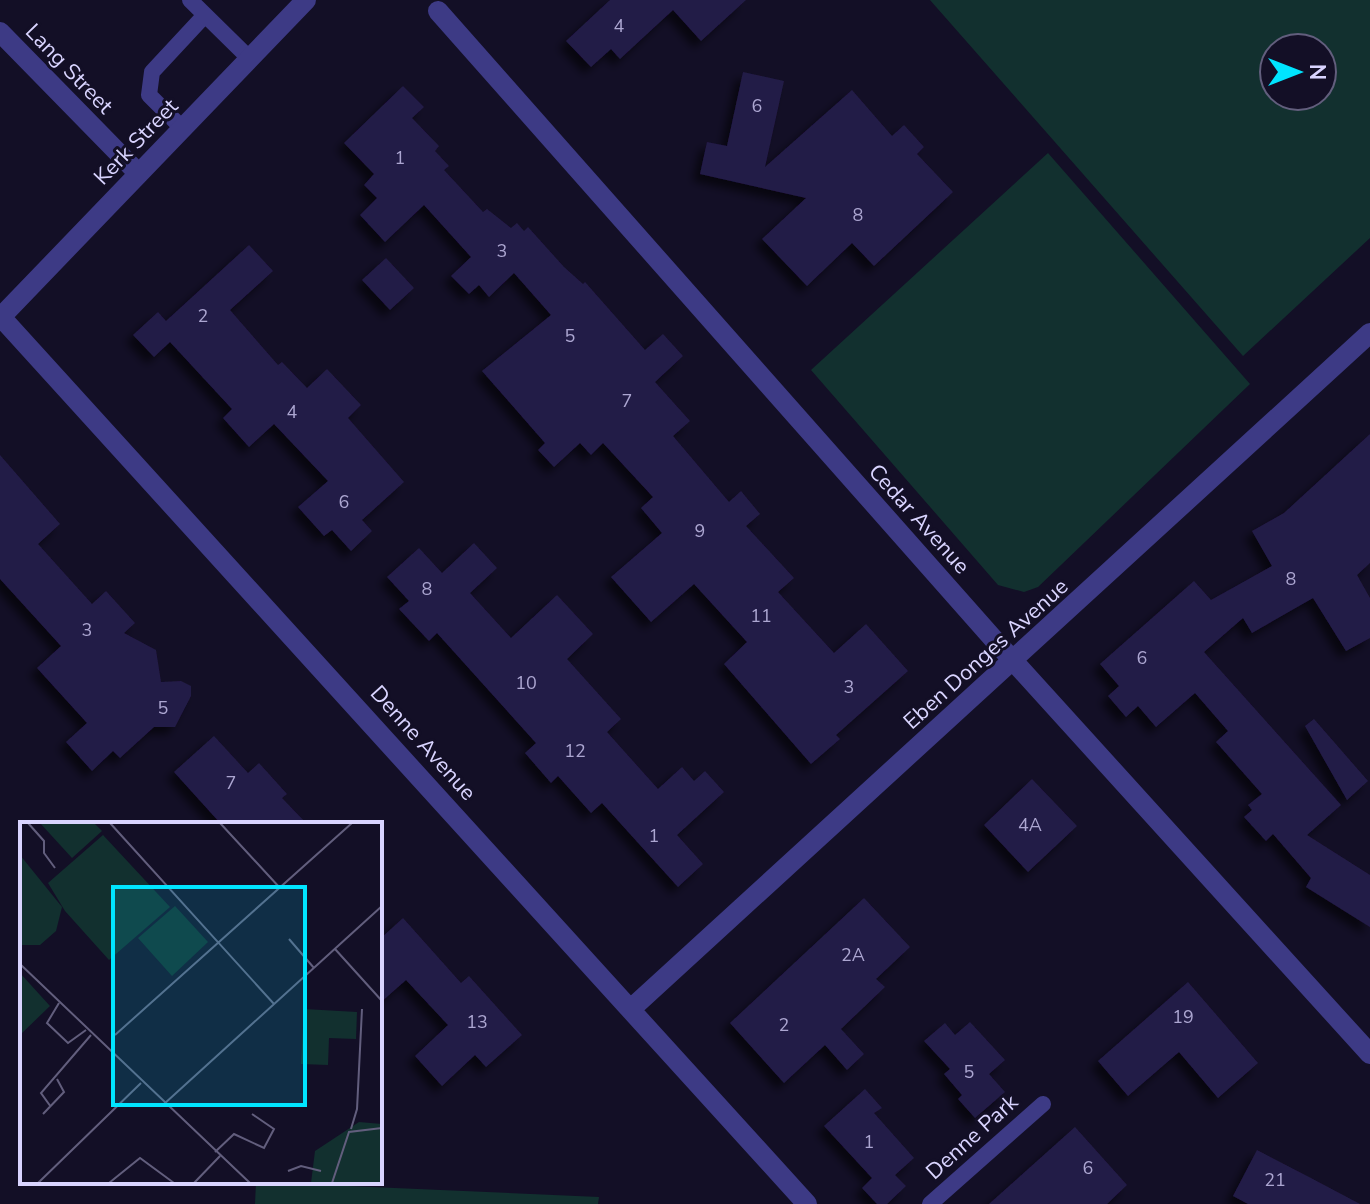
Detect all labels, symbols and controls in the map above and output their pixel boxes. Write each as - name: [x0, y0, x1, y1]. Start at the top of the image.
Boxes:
- house number: 4: [614, 14, 625, 38]
- street label: Lang Street: [18, 17, 120, 121]
- north arrow: [1258, 32, 1338, 112]
- text: N: [1302, 64, 1332, 80]
- street label: Kerk Street: [87, 92, 185, 192]
- house number: 6: [752, 94, 762, 118]
- house number: 1: [395, 146, 405, 170]
- house number: 8: [853, 203, 863, 227]
- house number: 3: [497, 239, 507, 263]
- house number: 2: [198, 304, 208, 328]
- house number: 5: [565, 324, 575, 348]
- house number: 7: [622, 389, 632, 413]
- house number: 4: [287, 400, 298, 424]
- street label: Cedar Avenue: [861, 457, 977, 581]
- house number: 6: [339, 490, 349, 514]
- house number: 9: [695, 519, 705, 543]
- house number: 8: [1286, 567, 1296, 591]
- street label: Eben Donges Avenue: [897, 572, 1075, 736]
- house number: 8: [422, 577, 432, 601]
- house number: 11: [750, 604, 772, 628]
- house number: 3: [82, 618, 92, 642]
- house number: 6: [1137, 646, 1147, 670]
- house number: 10: [515, 671, 537, 695]
- house number: 3: [844, 675, 854, 699]
- street label: Denne Avenue: [363, 679, 483, 807]
- house number: 5: [158, 696, 168, 720]
- house number: 12: [564, 739, 586, 763]
- house number: 7: [226, 771, 236, 795]
- house number: 4A: [1018, 813, 1042, 837]
- inset map: [20, 822, 382, 1184]
- house number: 1: [649, 824, 659, 848]
- house number: 2A: [841, 943, 865, 967]
- house number: 19: [1172, 1005, 1194, 1029]
- house number: 13: [466, 1010, 488, 1034]
- house number: 2: [779, 1013, 789, 1037]
- house number: 5: [964, 1060, 974, 1084]
- street label: Denne Park: [919, 1087, 1025, 1186]
- house number: 1: [864, 1130, 874, 1154]
- house number: 6: [1083, 1156, 1093, 1180]
- house number: 21: [1264, 1168, 1286, 1192]

